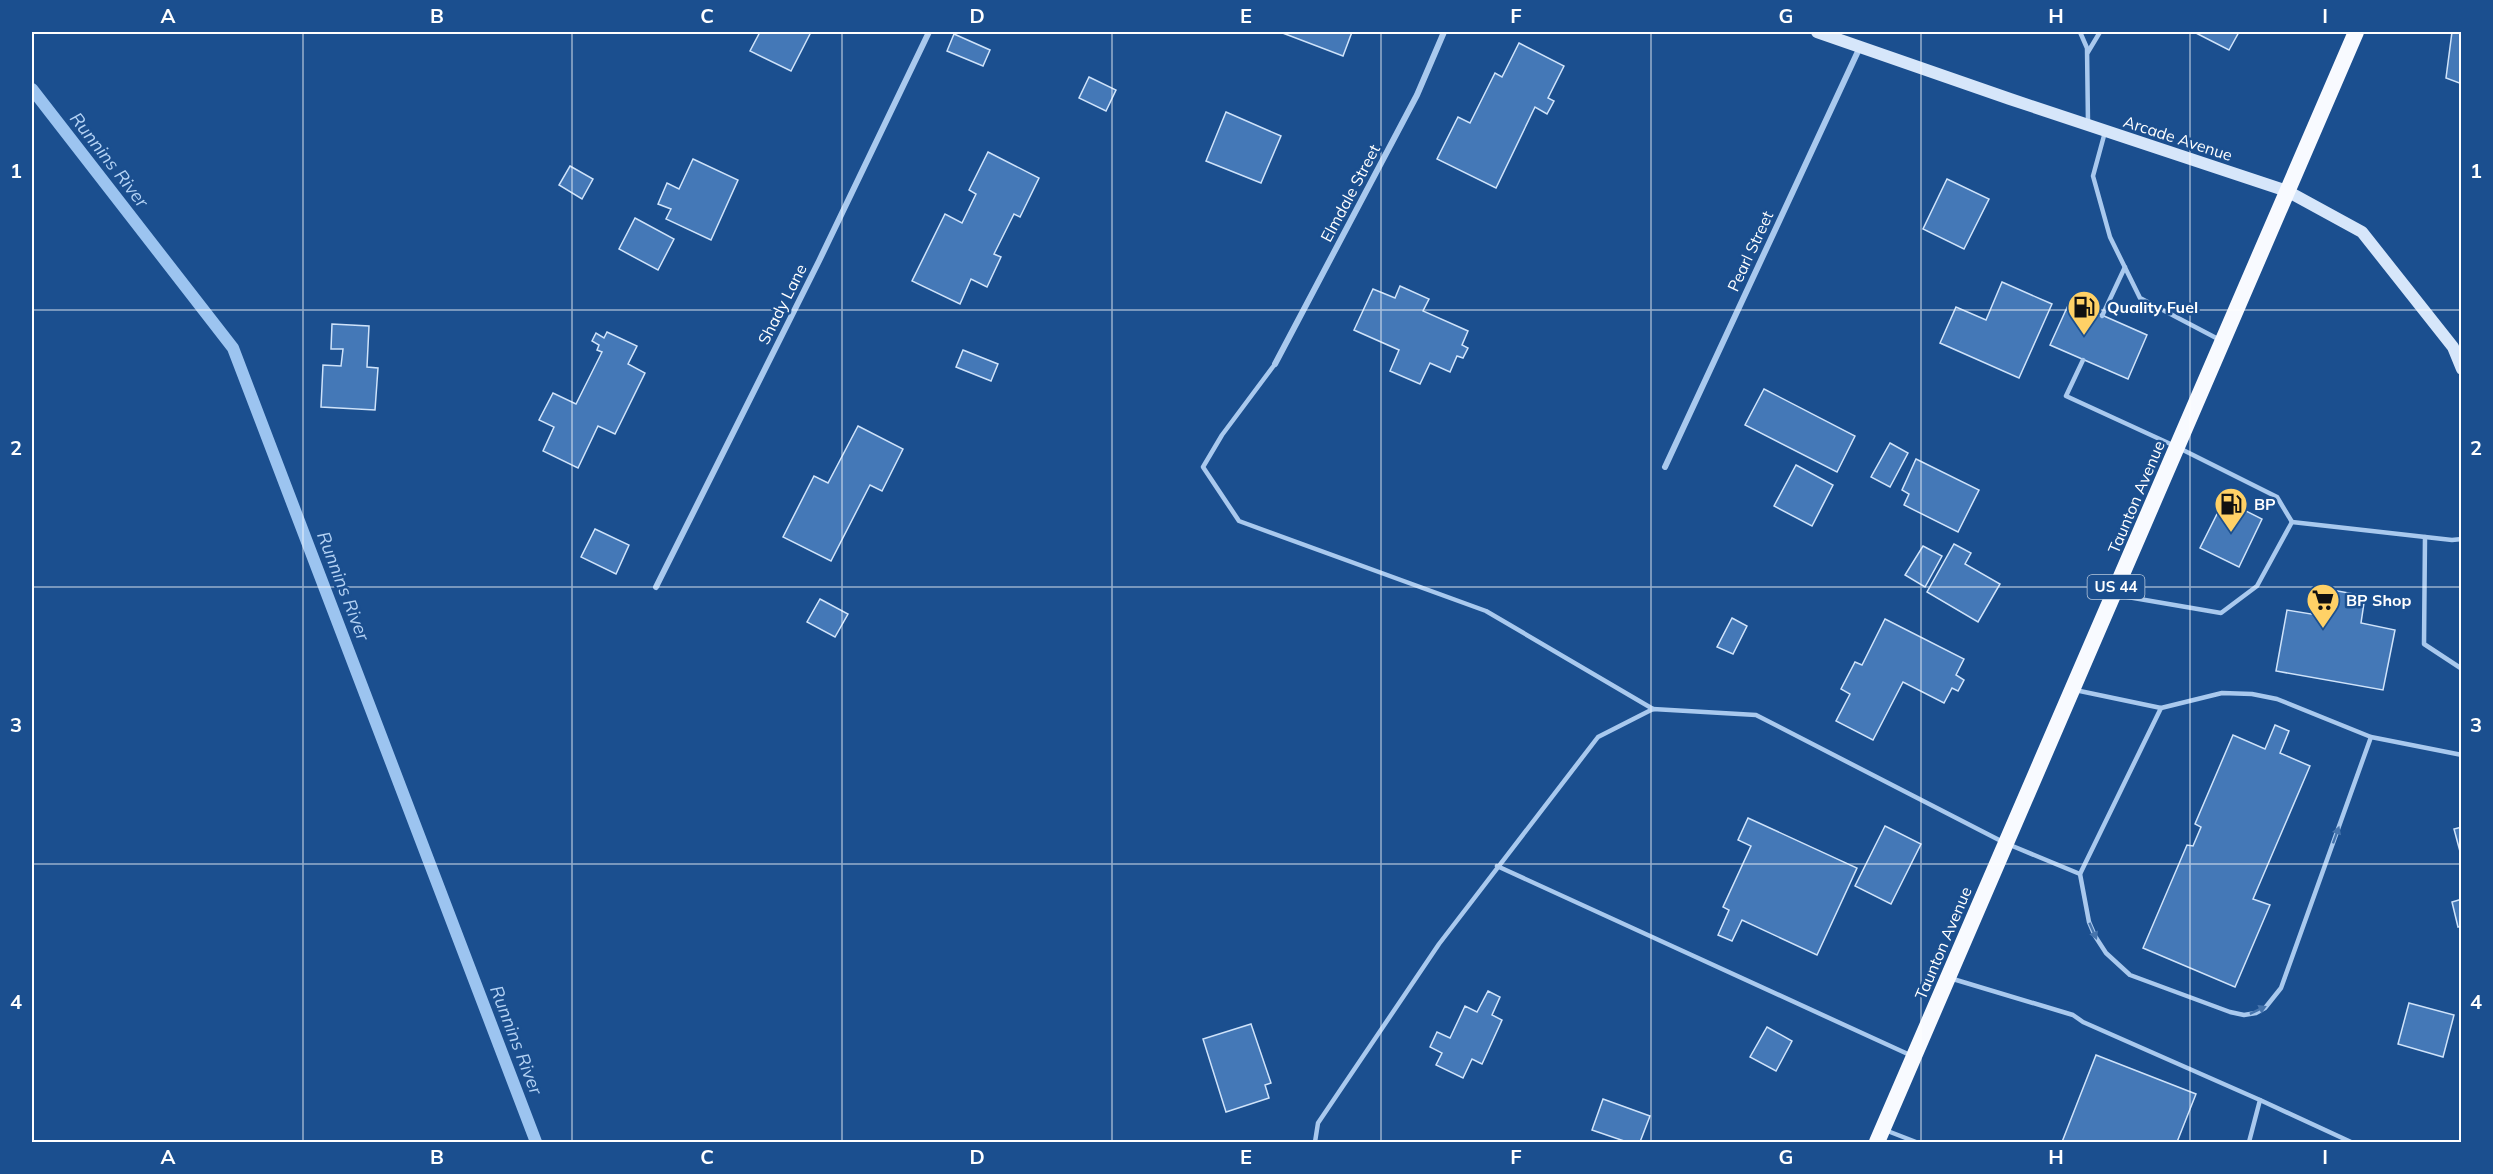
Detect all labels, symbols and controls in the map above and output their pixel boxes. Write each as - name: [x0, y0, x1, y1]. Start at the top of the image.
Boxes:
- text: A: [161, 3, 176, 28]
- text: B: [430, 3, 444, 28]
- text: C: [700, 3, 714, 28]
- text: D: [969, 3, 985, 28]
- text: E: [1240, 3, 1252, 28]
- text: F: [1510, 3, 1522, 28]
- text: G: [1779, 3, 1793, 28]
- text: H: [2048, 3, 2064, 28]
- text: I: [2322, 3, 2328, 28]
- water label: Runnins River: [65, 107, 155, 213]
- street label: Arcade Avenue: [2121, 111, 2235, 165]
- street label: Elmdale Street: [1316, 141, 1384, 245]
- text: 1: [10, 158, 22, 183]
- text: 1: [2470, 158, 2482, 183]
- street label: Pearl Street: [1723, 207, 1777, 294]
- street label: Shady Lane: [753, 260, 811, 348]
- fuel station icon: Quality Fuel: [2066, 289, 2102, 336]
- place label: Quality Fuel: [2107, 297, 2198, 317]
- text: 2: [10, 435, 22, 460]
- text: 2: [2470, 435, 2482, 460]
- street label: Taunton Avenue: [2103, 438, 2169, 556]
- fuel station icon: BP: [2213, 486, 2249, 533]
- place label: BP: [2254, 494, 2276, 514]
- water label: Runnins River: [312, 528, 375, 645]
- road number: US 44: [2088, 575, 2144, 599]
- supermarket icon: BP Shop: [2305, 582, 2341, 629]
- place label: BP Shop: [2346, 590, 2412, 610]
- text: 3: [10, 712, 22, 737]
- text: 3: [2470, 712, 2482, 737]
- one-way arrow: [2332, 826, 2341, 844]
- street label: Taunton Avenue: [1910, 884, 1976, 1002]
- one-way arrow: [2089, 922, 2098, 939]
- water label: Runnins River: [485, 982, 548, 1099]
- text: 4: [10, 989, 22, 1014]
- text: 4: [2470, 989, 2482, 1014]
- one-way arrow: [2249, 1005, 2267, 1015]
- text: A: [161, 1144, 176, 1169]
- text: B: [430, 1144, 444, 1169]
- text: C: [700, 1144, 714, 1169]
- text: D: [969, 1144, 985, 1169]
- text: E: [1240, 1144, 1252, 1169]
- text: F: [1510, 1144, 1522, 1169]
- text: G: [1779, 1144, 1793, 1169]
- text: H: [2048, 1144, 2064, 1169]
- text: I: [2322, 1144, 2328, 1169]

